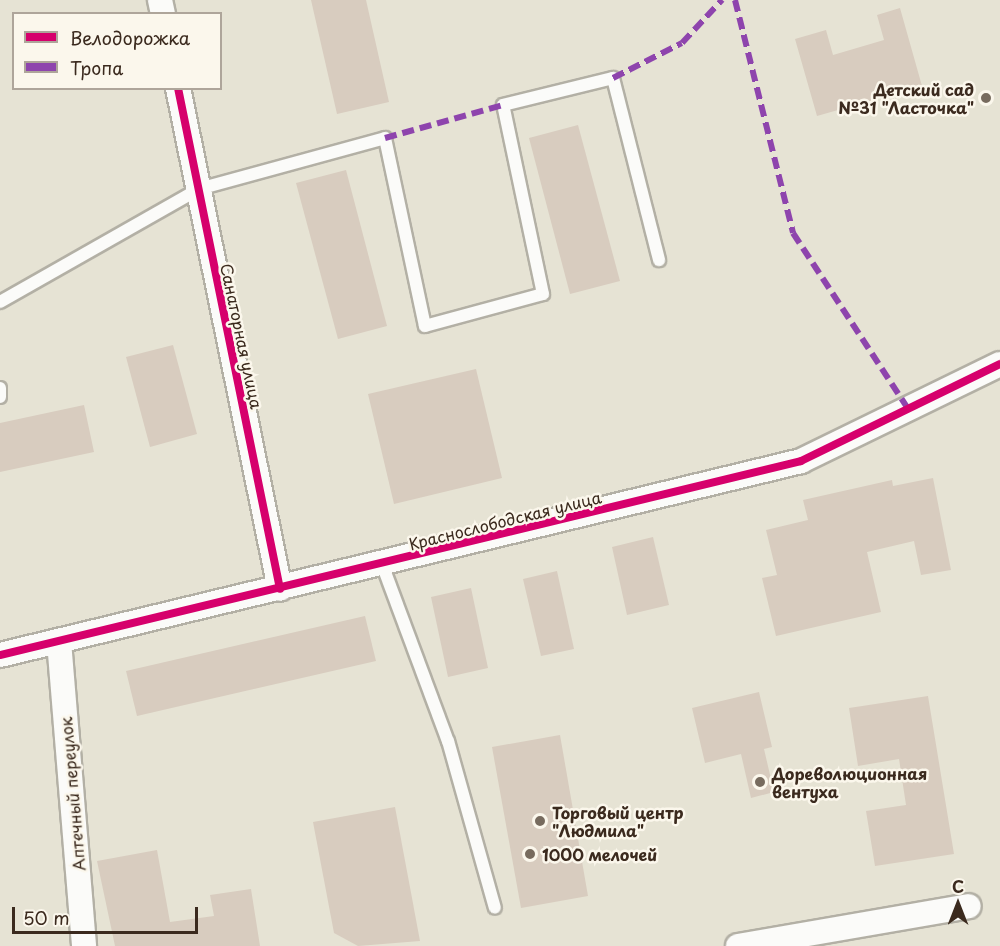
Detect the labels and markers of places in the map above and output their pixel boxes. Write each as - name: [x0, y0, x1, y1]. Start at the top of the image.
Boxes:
- place label: Детский сад №31 "Ласточка": [838, 79, 974, 117]
- marker: Детский сад №31 "Ласточка": [979, 91, 993, 105]
- place label: Дореволюционная вентуха: [772, 763, 927, 801]
- marker: Дореволюционная вентуха: [753, 775, 767, 789]
- place label: Торговый центр "Людмила": [552, 802, 683, 840]
- marker: Торговый центр "Людмила": [533, 814, 547, 828]
- place label: 1000 мелочей: [542, 844, 658, 864]
- marker: 1000 мелочей: [523, 847, 537, 861]

